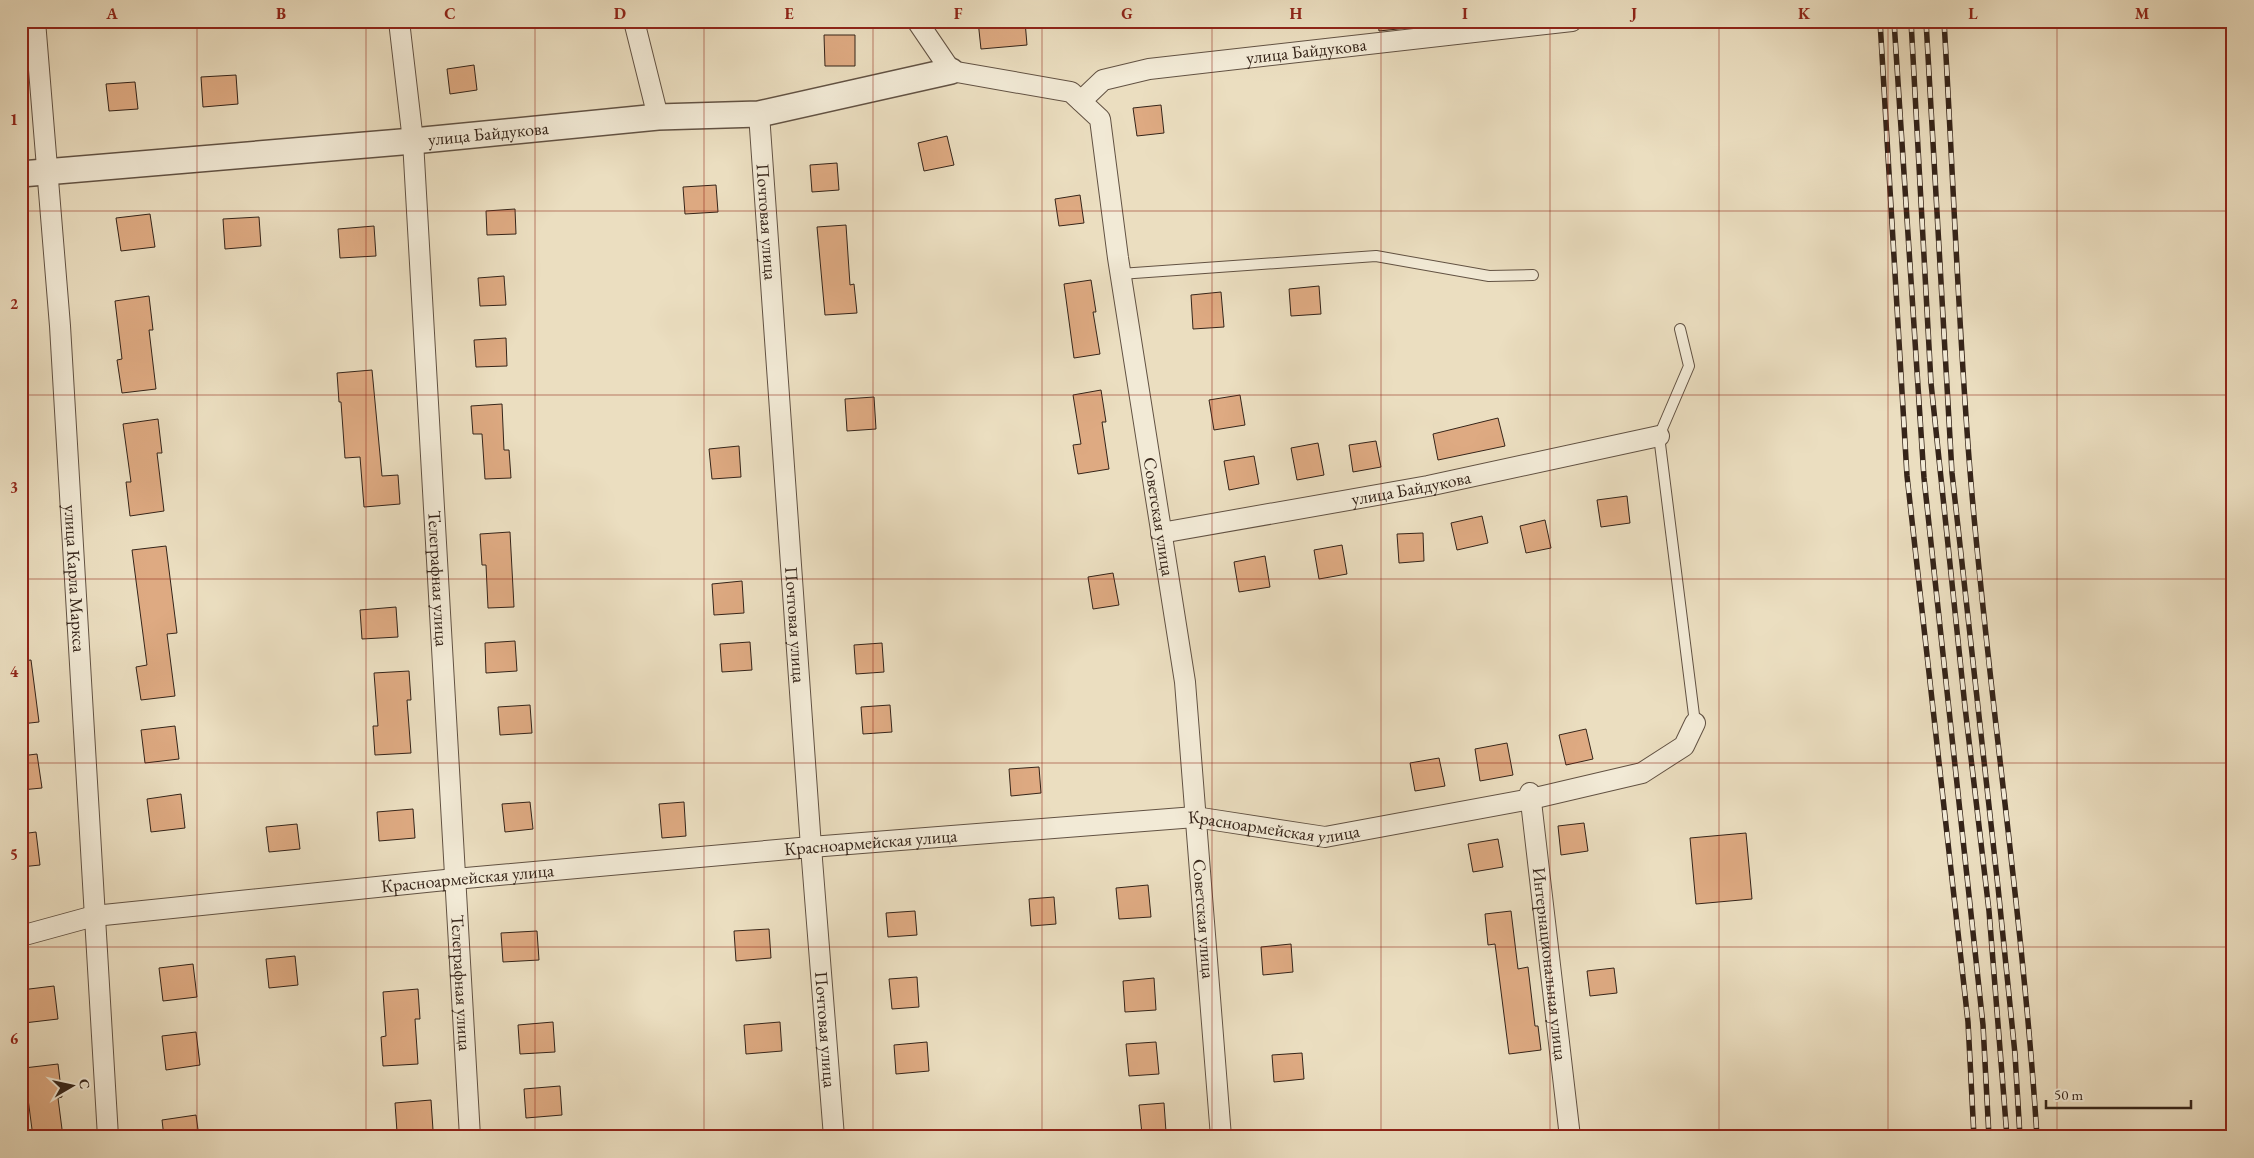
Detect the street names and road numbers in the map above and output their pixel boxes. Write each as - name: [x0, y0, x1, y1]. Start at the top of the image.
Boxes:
- street label: улица Байдукова: [1245, 32, 1368, 69]
- street label: улица Байдукова: [427, 116, 550, 150]
- street label: Почтовая улица: [752, 163, 783, 282]
- street label: Советская улица: [1139, 456, 1180, 579]
- street label: улица Байдукова: [1349, 465, 1474, 510]
- street label: улица Карла Маркса: [60, 504, 91, 654]
- street label: Телеграфная улица: [423, 510, 454, 648]
- street label: Почтовая улица: [780, 566, 811, 685]
- street label: Красноармейская улица: [1187, 805, 1362, 848]
- street label: Красноармейская улица: [783, 824, 959, 860]
- street label: Красноармейская улица: [380, 858, 556, 898]
- street label: Советская улица: [1188, 858, 1221, 980]
- street label: Интернациональная улица: [1528, 866, 1573, 1063]
- street label: Телеграфная улица: [446, 914, 477, 1052]
- street label: Почтовая улица: [810, 970, 842, 1089]

